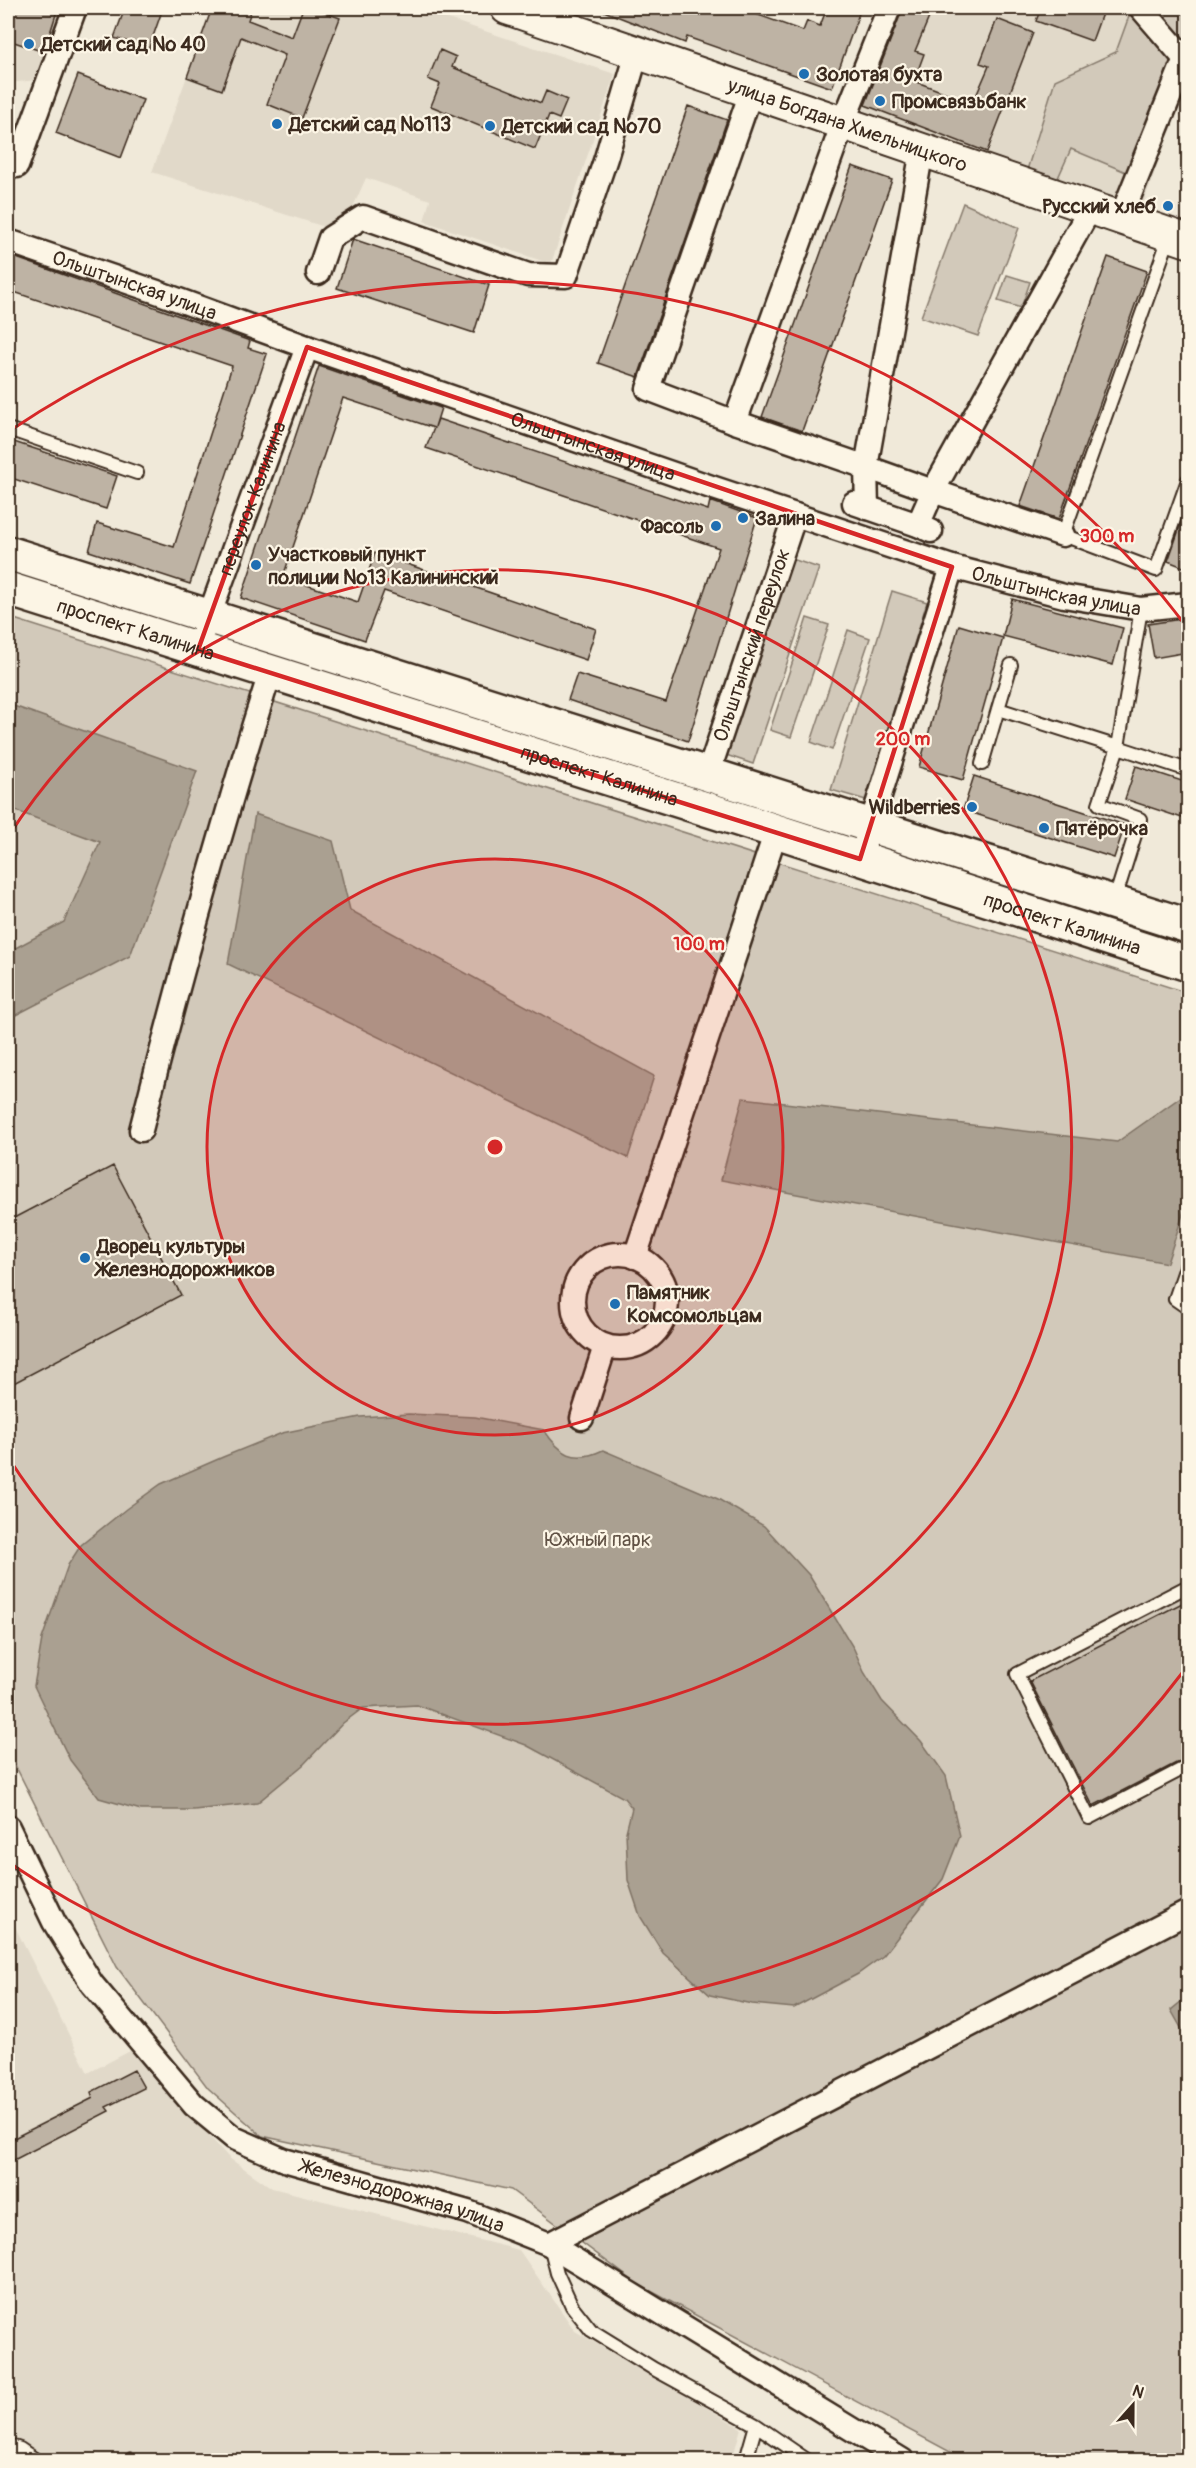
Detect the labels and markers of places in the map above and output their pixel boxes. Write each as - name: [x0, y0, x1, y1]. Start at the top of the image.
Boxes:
- place label: Детский сад № 40: [40, 32, 206, 57]
- marker: Детский сад № 40: [22, 37, 36, 51]
- place label: Золотая бухта: [816, 62, 942, 87]
- marker: Золотая бухта: [797, 67, 811, 81]
- place label: Промсвязьбанк: [892, 89, 1027, 114]
- marker: Промсвязьбанк: [873, 94, 887, 108]
- place label: Детский сад №113: [288, 112, 451, 137]
- place label: Детский сад №70: [501, 114, 662, 139]
- marker: Детский сад №113: [270, 117, 284, 131]
- marker: Детский сад №70: [483, 119, 497, 133]
- place label: Русский хлеб: [1042, 194, 1157, 219]
- marker: Русский хлеб: [1161, 199, 1175, 213]
- place label: Залина: [755, 506, 815, 531]
- marker: Залина: [736, 511, 750, 525]
- place label: Фасоль: [640, 514, 704, 539]
- marker: Фасоль: [709, 519, 723, 533]
- place label: Участковый пункт полиции №13 Калининский: [268, 542, 499, 590]
- marker: Участковый пункт полиции №13 Калининский: [249, 558, 263, 572]
- place label: Wildberries: [868, 795, 960, 820]
- marker: Wildberries: [965, 800, 979, 814]
- place label: Пятёрочка: [1056, 816, 1148, 841]
- marker: Пятёрочка: [1037, 821, 1051, 835]
- centre of rings: [485, 1137, 505, 1157]
- place label: Дворец культуры Железнодорожников: [94, 1234, 275, 1282]
- marker: Дворец культуры Железнодорожников: [78, 1251, 92, 1265]
- place label: Памятник Комсомольцам: [627, 1280, 762, 1328]
- marker: Памятник Комсомольцам: [608, 1297, 622, 1311]

